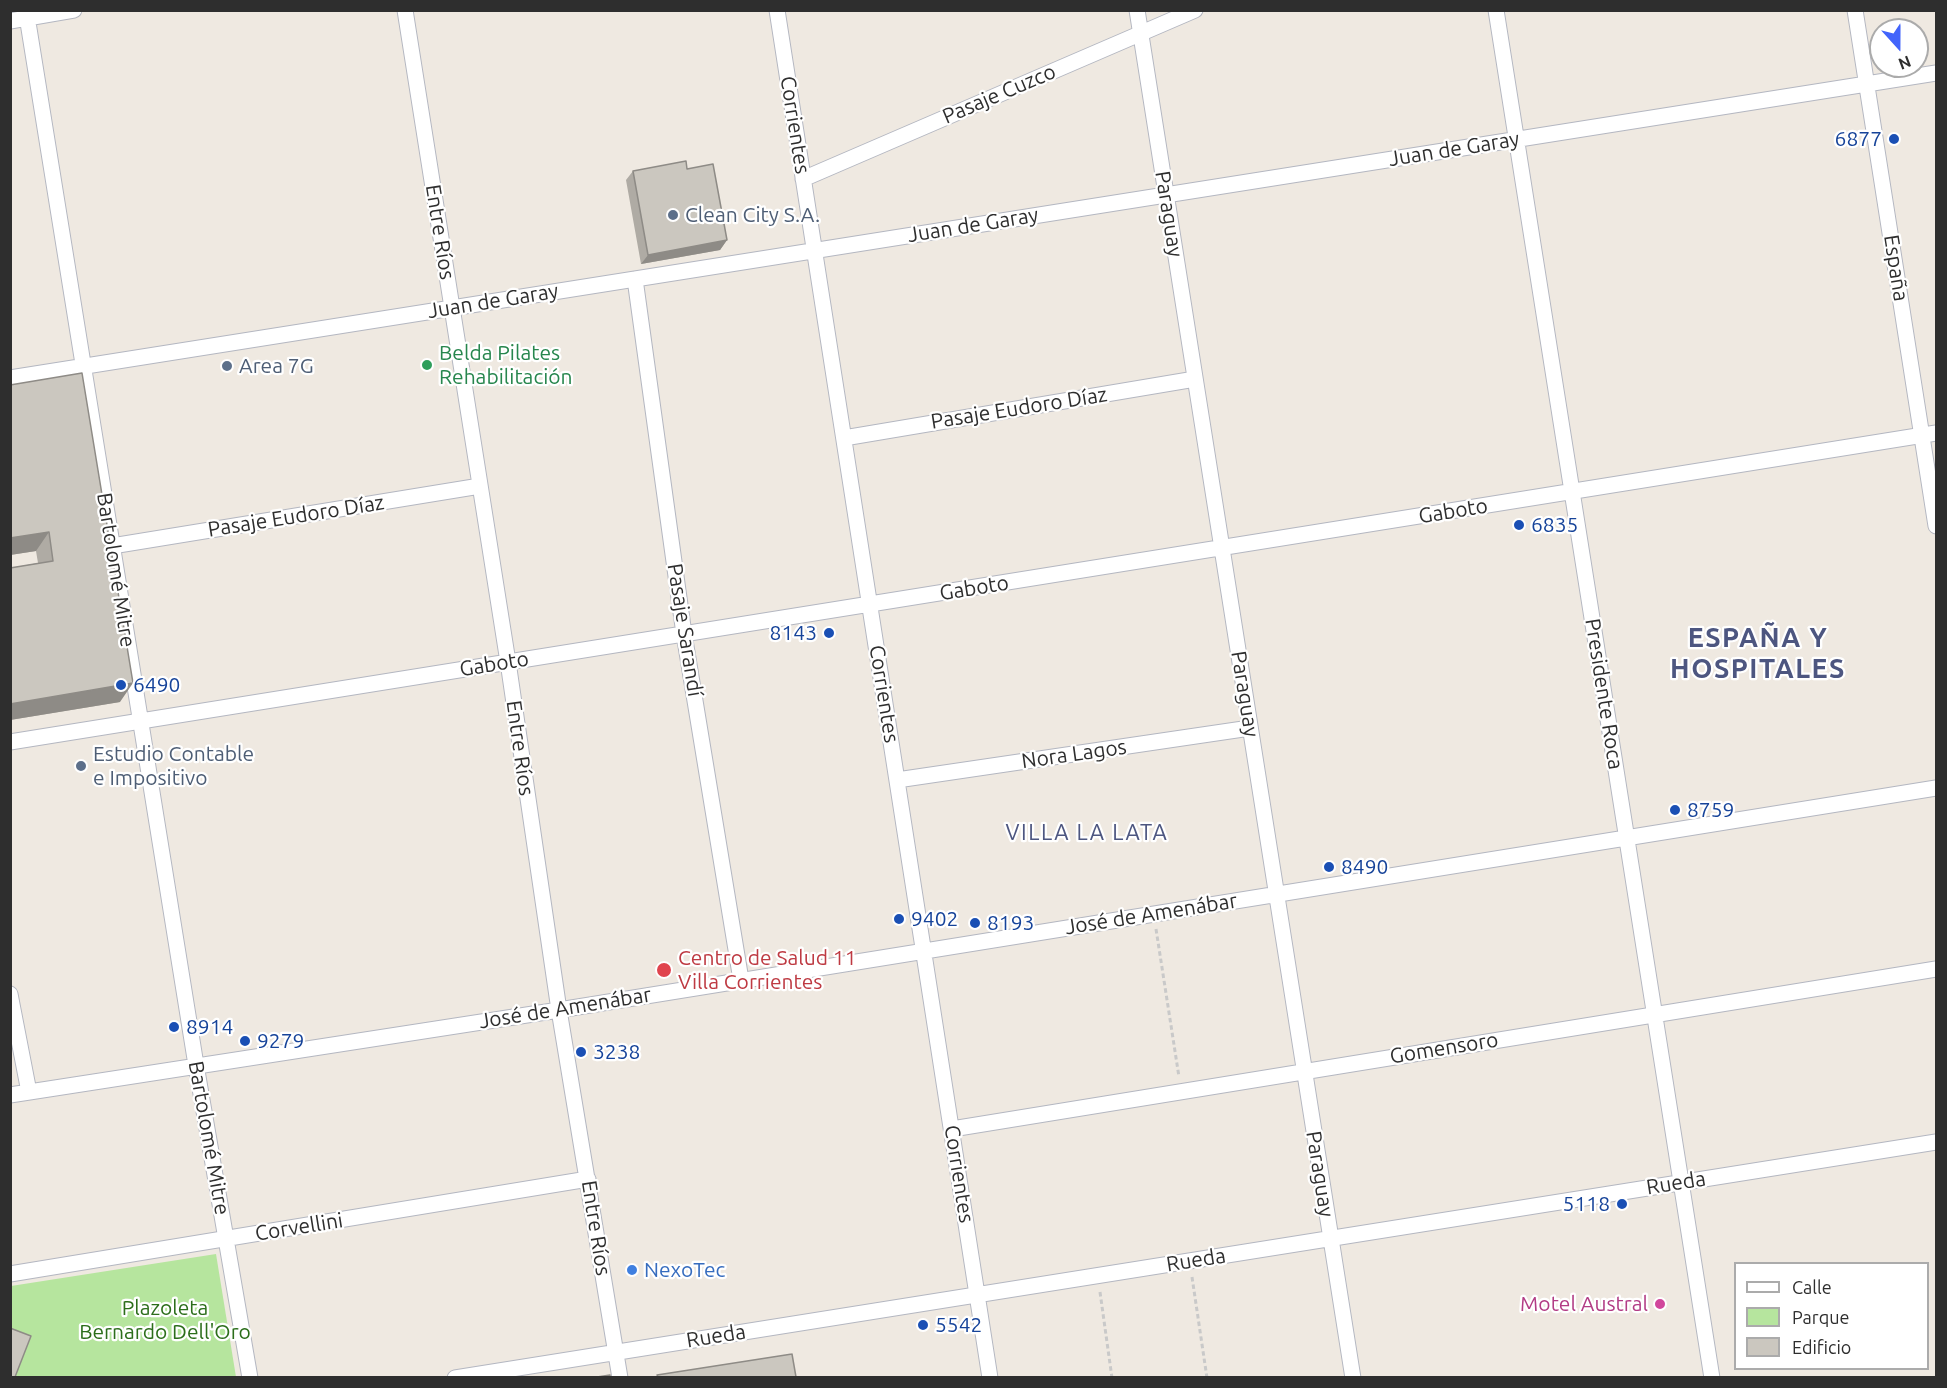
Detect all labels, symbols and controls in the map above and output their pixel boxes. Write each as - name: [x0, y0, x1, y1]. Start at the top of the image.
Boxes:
- north arrow: [1869, 18, 1929, 78]
- text: N: [1896, 52, 1914, 73]
- street label: Pasaje Cuzco: [939, 59, 1059, 129]
- street label: Corrientes: [775, 74, 815, 176]
- street label: Juan de Garay: [1387, 126, 1521, 172]
- place label: 6877: [1835, 126, 1882, 152]
- marker: 6877: [1887, 132, 1901, 146]
- street label: Paraguay: [1150, 169, 1188, 259]
- street label: Entre Ríos: [420, 183, 460, 281]
- place label: Clean City S.A.: [685, 202, 820, 228]
- street label: Juan de Garay: [906, 202, 1040, 248]
- marker: Clean City S.A.: [666, 208, 680, 222]
- street label: España: [1878, 233, 1914, 303]
- street label: Juan de Garay: [426, 278, 560, 324]
- place label: Belda Pilates Rehabilitación: [439, 340, 573, 390]
- place label: Area 7G: [239, 353, 314, 379]
- marker: Belda Pilates Rehabilitación: [420, 358, 434, 372]
- marker: Area 7G: [220, 359, 234, 373]
- street label: Pasaje Eudoro Díaz: [929, 382, 1109, 434]
- street label: Pasaje Eudoro Díaz: [206, 490, 386, 542]
- street label: Bartolomé Mitre: [91, 491, 141, 649]
- street label: Gaboto: [1417, 493, 1489, 529]
- place label: 6835: [1531, 512, 1578, 538]
- marker: 6835: [1512, 518, 1526, 532]
- street label: Pasaje Sarandí: [662, 562, 708, 698]
- street label: Gaboto: [938, 570, 1010, 606]
- street label: Presidente Roca: [1580, 617, 1628, 771]
- place label: 8143: [770, 620, 817, 646]
- district label: ESPAÑA Y HOSPITALES: [1670, 622, 1846, 685]
- marker: 8143: [822, 626, 836, 640]
- street label: Corrientes: [864, 643, 904, 745]
- street label: Gaboto: [458, 646, 530, 682]
- street label: Paraguay: [1226, 649, 1264, 739]
- place label: 6490: [133, 672, 180, 698]
- marker: 6490: [114, 678, 128, 692]
- street label: Entre Ríos: [501, 699, 539, 797]
- street label: Nora Lagos: [1020, 734, 1128, 774]
- place label: Estudio Contable e Impositivo: [93, 741, 254, 791]
- marker: Estudio Contable e Impositivo: [74, 759, 88, 773]
- place label: 8759: [1687, 797, 1734, 823]
- marker: 8759: [1668, 803, 1682, 817]
- district label: VILLA LA LATA: [1006, 820, 1168, 846]
- place label: 8490: [1341, 854, 1388, 880]
- marker: 8490: [1322, 860, 1336, 874]
- street label: José de Amenábar: [1063, 888, 1239, 940]
- place label: 9402: [911, 906, 958, 932]
- place label: 8193: [987, 910, 1034, 936]
- marker: 9402: [892, 912, 906, 926]
- marker: 8193: [968, 916, 982, 930]
- place label: Centro de Salud 11 Villa Corrientes: [678, 945, 856, 995]
- marker: Centro de Salud 11 Villa Corrientes: [655, 961, 673, 979]
- street label: José de Amenábar: [477, 982, 653, 1034]
- place label: 8914: [186, 1014, 233, 1040]
- marker: 8914: [167, 1020, 181, 1034]
- street label: Gomensoro: [1388, 1027, 1500, 1069]
- place label: 9279: [257, 1028, 304, 1054]
- marker: 9279: [238, 1034, 252, 1048]
- place label: 3238: [593, 1039, 640, 1065]
- marker: 3238: [574, 1045, 588, 1059]
- street label: Bartolomé Mitre: [183, 1059, 235, 1217]
- street label: Corrientes: [939, 1123, 979, 1225]
- street label: Paraguay: [1301, 1129, 1339, 1219]
- street label: Rueda: [1645, 1166, 1707, 1200]
- street label: Entre Ríos: [576, 1179, 616, 1277]
- place label: 5118: [1563, 1191, 1610, 1217]
- marker: 5118: [1615, 1197, 1629, 1211]
- street label: Corvellini: [253, 1208, 345, 1246]
- street label: Rueda: [1165, 1243, 1227, 1277]
- place label: NexoTec: [644, 1257, 725, 1283]
- legend: [1734, 1262, 1929, 1370]
- marker: NexoTec: [625, 1263, 639, 1277]
- text: Calle: [1792, 1277, 1832, 1297]
- place label: Motel Austral: [1520, 1291, 1648, 1317]
- park label: Plazoleta Bernardo Dell'Oro: [79, 1295, 251, 1345]
- marker: Motel Austral: [1653, 1297, 1667, 1311]
- text: Parque: [1792, 1307, 1849, 1327]
- place label: 5542: [935, 1312, 982, 1338]
- marker: 5542: [916, 1318, 930, 1332]
- street label: Rueda: [685, 1319, 747, 1353]
- text: Edificio: [1792, 1337, 1851, 1357]

